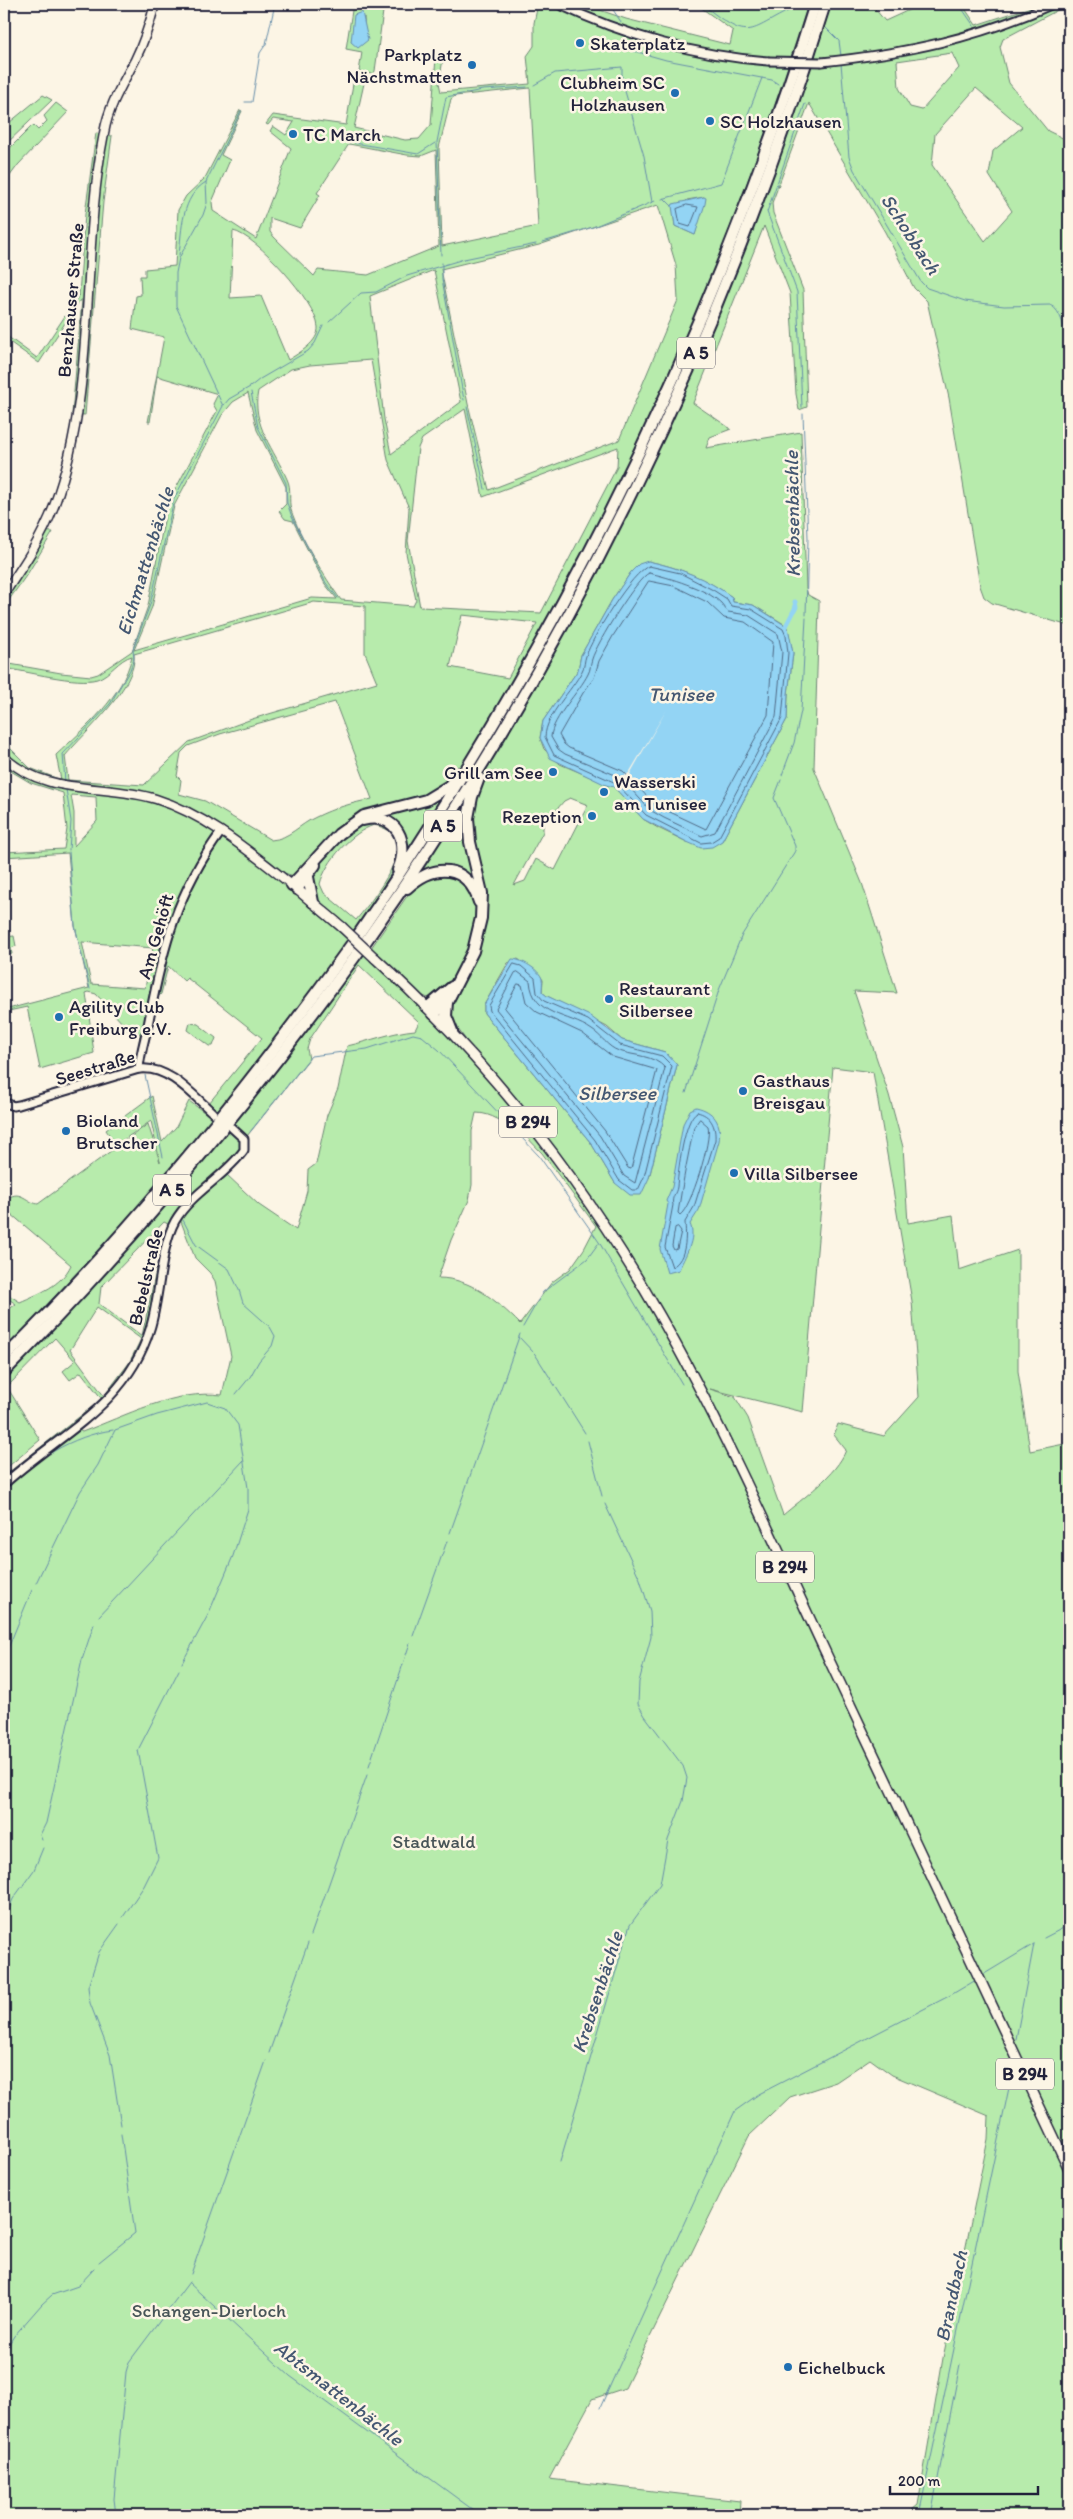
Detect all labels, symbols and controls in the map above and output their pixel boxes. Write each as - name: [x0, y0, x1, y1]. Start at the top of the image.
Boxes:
- place label: Skaterplatz: [590, 32, 686, 55]
- marker: Skaterplatz: [574, 37, 586, 49]
- place label: Parkplatz Nächstmatten: [346, 43, 462, 88]
- marker: Parkplatz Nächstmatten: [466, 59, 478, 71]
- place label: Clubheim SC Holzhausen: [560, 71, 665, 116]
- marker: Clubheim SC Holzhausen: [669, 87, 681, 99]
- place label: SC Holzhausen: [720, 110, 842, 133]
- marker: SC Holzhausen: [704, 115, 716, 127]
- place label: TC March: [303, 123, 381, 146]
- marker: TC March: [287, 128, 299, 140]
- water label: Schobbach: [876, 189, 946, 279]
- street label: Benzhauser Straße: [52, 222, 89, 378]
- road number: A 5: [677, 338, 715, 368]
- water label: Krebsenbächle: [779, 449, 805, 577]
- water label: Eichmattenbächle: [111, 483, 179, 638]
- water label: Tunisee: [648, 682, 715, 706]
- place label: Grill am See: [444, 761, 543, 784]
- marker: Grill am See: [547, 766, 559, 778]
- place label: Wasserski am Tunisee: [614, 770, 707, 815]
- marker: Wasserski am Tunisee: [598, 786, 610, 798]
- place label: Rezeption: [502, 805, 582, 828]
- road number: A 5: [424, 810, 462, 841]
- marker: Rezeption: [586, 810, 598, 822]
- street label: Am Gehöft: [132, 891, 179, 982]
- place label: Restaurant Silbersee: [619, 977, 710, 1022]
- marker: Restaurant Silbersee: [603, 993, 615, 1005]
- place label: Agility Club Freiburg e.V.: [69, 995, 172, 1040]
- marker: Agility Club Freiburg e.V.: [53, 1011, 65, 1023]
- street label: Seestraße: [52, 1044, 138, 1091]
- place label: Gasthaus Breisgau: [753, 1069, 830, 1114]
- water label: Silbersee: [578, 1081, 657, 1105]
- marker: Gasthaus Breisgau: [737, 1085, 749, 1097]
- road number: B 294: [499, 1106, 557, 1138]
- place label: Bioland Brutscher: [76, 1109, 158, 1154]
- marker: Bioland Brutscher: [60, 1125, 72, 1137]
- place label: Villa Silbersee: [744, 1162, 858, 1185]
- marker: Villa Silbersee: [728, 1167, 740, 1179]
- road number: A 5: [153, 1174, 191, 1206]
- street label: Bebelstraße: [123, 1226, 168, 1328]
- road number: B 294: [756, 1551, 814, 1582]
- park label: Stadtwald: [392, 1830, 476, 1853]
- water label: Krebsenbächle: [566, 1927, 628, 2056]
- road number: B 294: [996, 2058, 1054, 2090]
- water label: Brandbach: [930, 2248, 972, 2344]
- park label: Schangen-Dierloch: [132, 2299, 286, 2322]
- water label: Abtsmattenbächle: [270, 2335, 409, 2452]
- place label: Eichelbuck: [798, 2356, 885, 2379]
- marker: Eichelbuck: [782, 2361, 794, 2373]
- scale bar: [890, 2464, 1038, 2496]
- text: 200 m: [898, 2472, 941, 2490]

